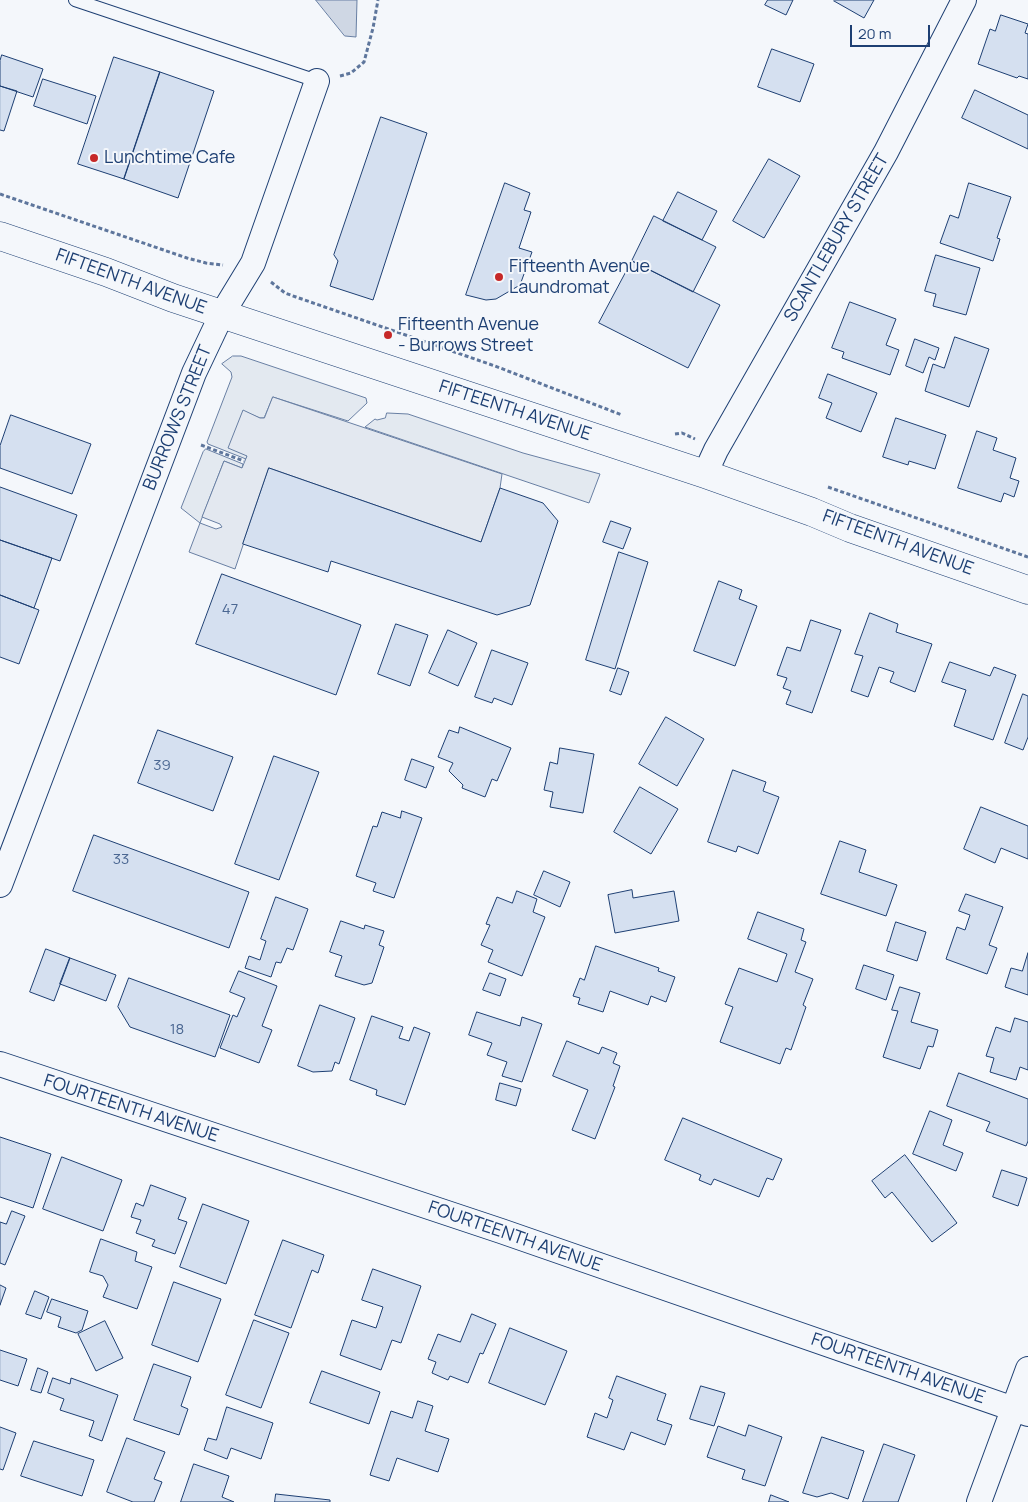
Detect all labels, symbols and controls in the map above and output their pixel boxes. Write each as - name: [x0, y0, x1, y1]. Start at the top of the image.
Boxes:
- scale bar: [853, 15, 933, 47]
- text: 20 m: [858, 23, 891, 44]
- place label: Lunchtime Cafe: [104, 147, 235, 169]
- street label: SCANTLEBURY STREET: [780, 150, 894, 326]
- marker: Lunchtime Cafe: [88, 152, 100, 164]
- street label: FIFTEENTH AVENUE: [53, 245, 209, 319]
- place label: Fifteenth Avenue Laundromat: [509, 256, 650, 298]
- marker: Fifteenth Avenue Laundromat: [493, 271, 505, 283]
- place label: Fifteenth Avenue - Burrows Street: [398, 314, 539, 356]
- marker: Fifteenth Avenue - Burrows Street: [382, 329, 394, 341]
- street label: BURROWS STREET: [139, 342, 217, 494]
- street label: FIFTEENTH AVENUE: [436, 376, 594, 446]
- street label: FIFTEENTH AVENUE: [820, 506, 976, 580]
- house number: 47: [222, 601, 238, 619]
- house number: 39: [153, 757, 171, 775]
- house number: 33: [113, 851, 129, 869]
- house number: 18: [170, 1021, 184, 1039]
- street label: FOURTEENTH AVENUE: [41, 1070, 221, 1148]
- street label: FOURTEENTH AVENUE: [425, 1197, 605, 1277]
- street label: FOURTEENTH AVENUE: [808, 1329, 988, 1409]

